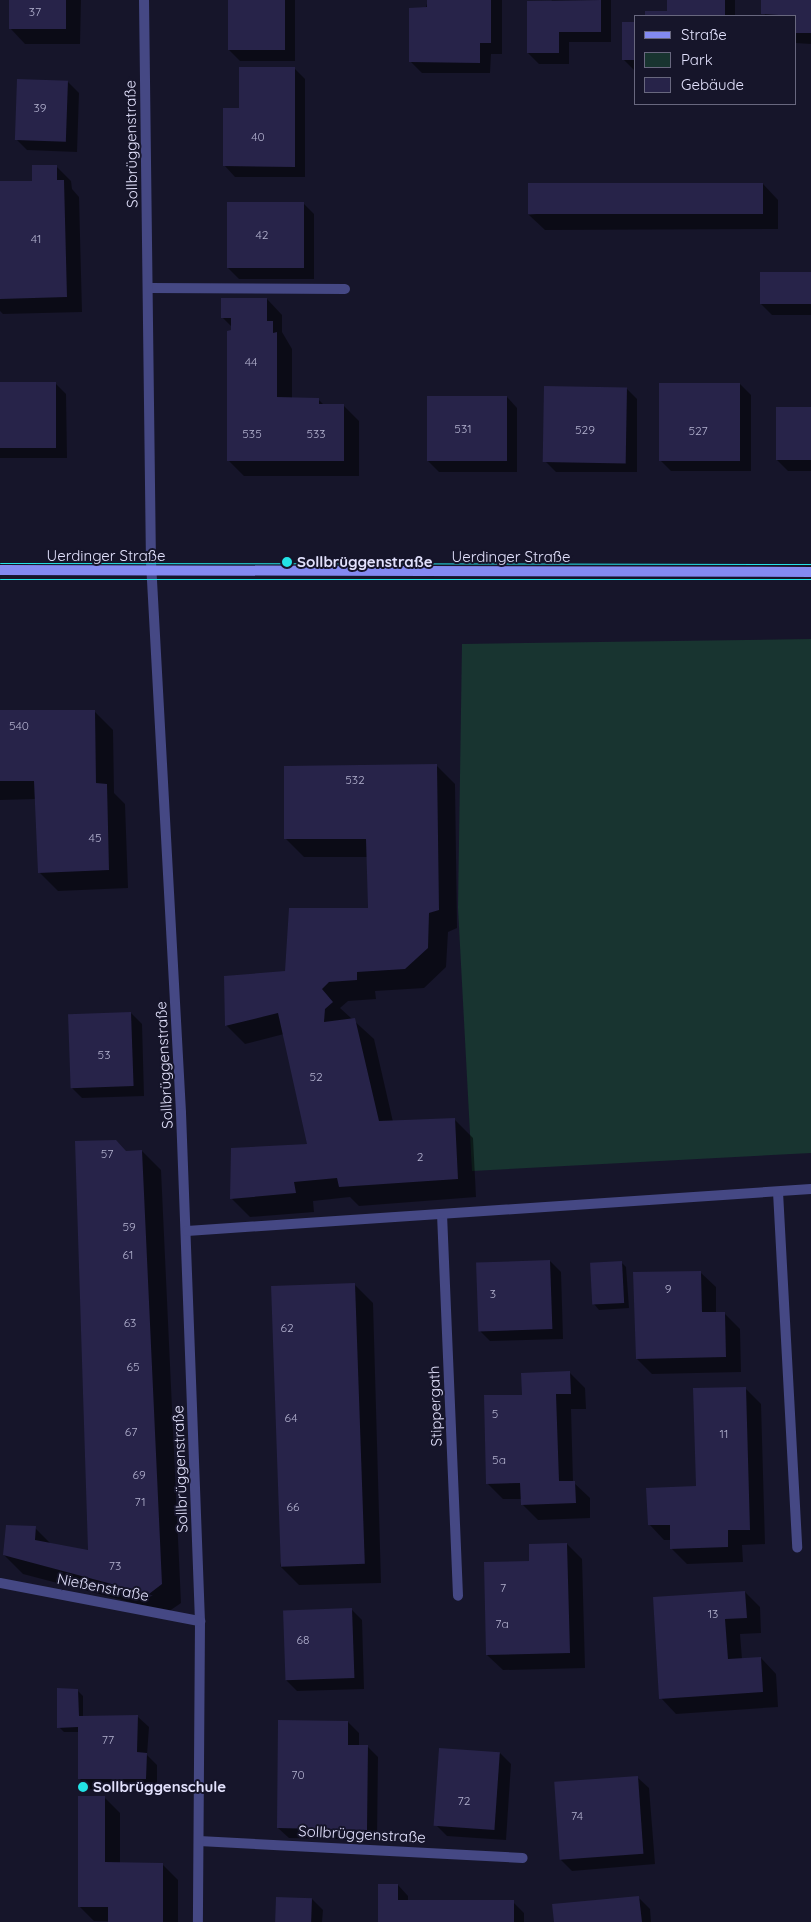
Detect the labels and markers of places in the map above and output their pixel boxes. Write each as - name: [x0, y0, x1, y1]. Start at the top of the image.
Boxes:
- place label: Sollbrüggenstraße: [297, 553, 433, 571]
- marker: Sollbrüggenstraße: [281, 556, 293, 568]
- place label: Sollbrüggenschule: [93, 1778, 226, 1796]
- marker: Sollbrüggenschule: [77, 1781, 89, 1793]

